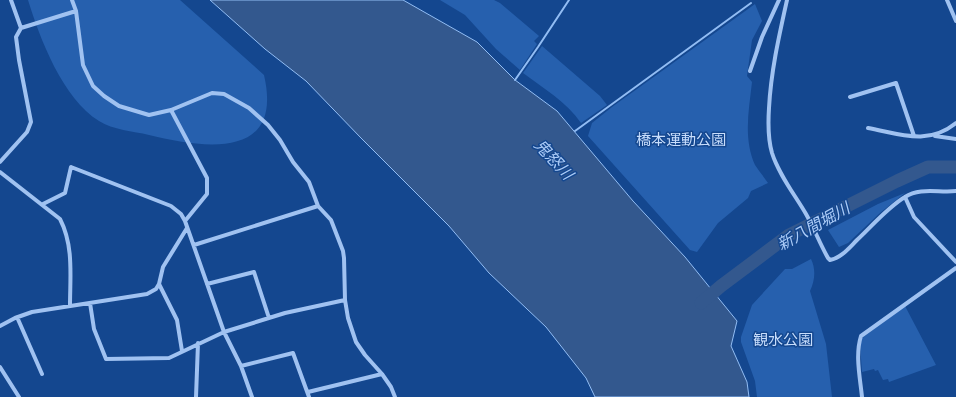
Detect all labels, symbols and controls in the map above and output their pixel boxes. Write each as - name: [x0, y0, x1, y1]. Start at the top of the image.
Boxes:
- park label: 橋本運動公園: [636, 131, 726, 149]
- water label: 鬼怒川: [530, 135, 578, 185]
- water label: 新八間堀川: [774, 198, 855, 254]
- park label: 観水公園: [753, 331, 813, 349]

